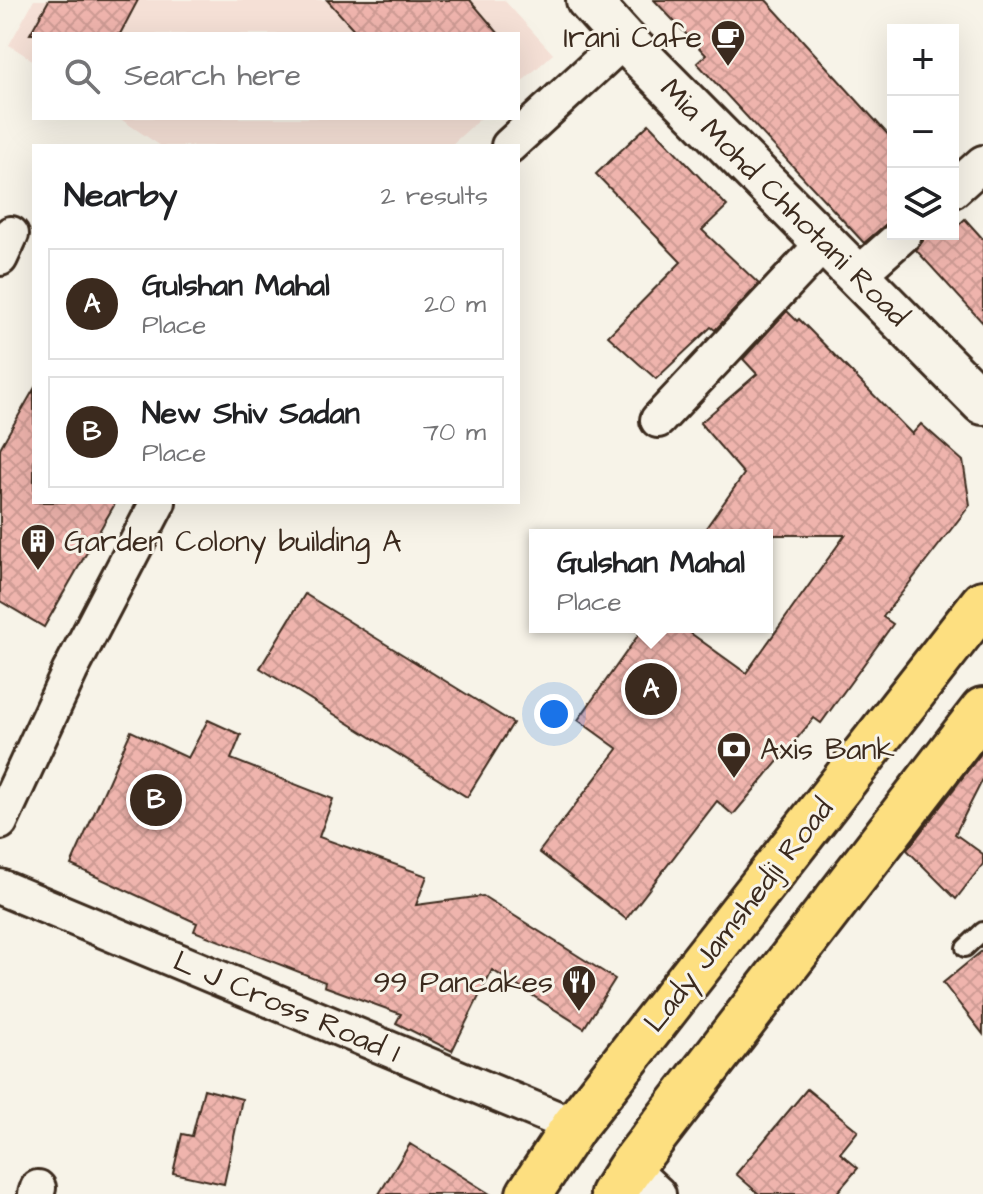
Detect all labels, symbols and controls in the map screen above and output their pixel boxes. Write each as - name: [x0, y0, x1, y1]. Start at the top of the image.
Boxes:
- place label: Irani Cafe: [564, 17, 702, 59]
- cafe icon: Irani Cafe: [709, 18, 747, 68]
- map controls: [887, 24, 959, 240]
- button: +: [887, 24, 959, 96]
- search box: [32, 32, 520, 120]
- icon: search: [60, 54, 104, 98]
- text: Search here: [124, 55, 301, 97]
- street label: Mia Mohd Chhotani Road: [651, 69, 918, 336]
- button: −: [887, 96, 959, 168]
- button: layers: [887, 168, 959, 240]
- text: Nearby: [64, 172, 178, 220]
- text: 2 results: [380, 178, 488, 214]
- text: Gulshan Mahal: [142, 265, 330, 307]
- text: A: [84, 286, 100, 322]
- text: 20 m: [424, 286, 486, 322]
- text: Place: [142, 307, 206, 343]
- text: New Shiv Sadan: [142, 393, 360, 435]
- text: B: [83, 414, 101, 450]
- text: 70 m: [423, 414, 486, 450]
- text: Place: [142, 435, 206, 471]
- place label: Garden Colony building A: [64, 521, 401, 564]
- building icon: Garden Colony building A: [19, 522, 57, 572]
- popup: [529, 529, 773, 633]
- text: Gulshan Mahal: [557, 542, 745, 584]
- text: Place: [557, 584, 622, 620]
- pin: A: [625, 659, 677, 719]
- your location: [534, 694, 574, 734]
- place label: Axis Bank: [760, 729, 895, 771]
- bank icon: Axis Bank: [715, 730, 753, 780]
- pin: B: [130, 770, 182, 830]
- street label: Lady Jamshedji Road: [634, 790, 844, 1042]
- street label: L J Cross Road 1: [167, 940, 406, 1074]
- place label: 99 Pancakes: [373, 962, 553, 1004]
- restaurant icon: 99 Pancakes: [560, 963, 598, 1013]

